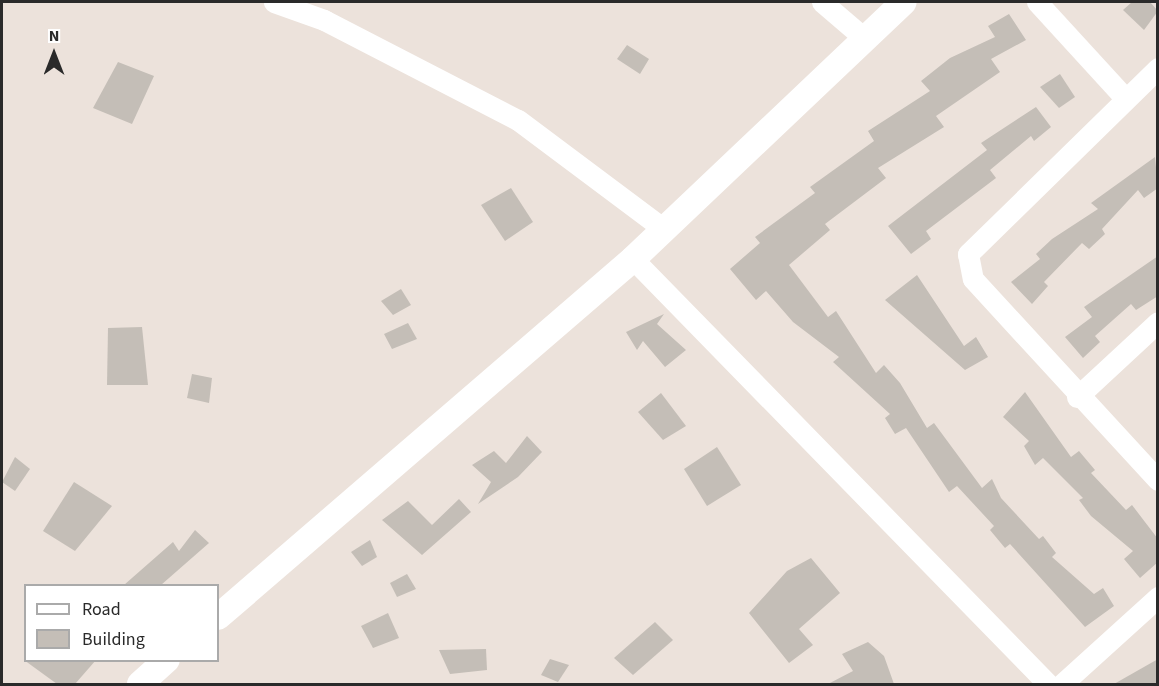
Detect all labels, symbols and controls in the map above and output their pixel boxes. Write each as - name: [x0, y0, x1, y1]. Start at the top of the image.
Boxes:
- north arrow: [24, 24, 84, 84]
- text: N: [49, 25, 59, 47]
- legend: [24, 584, 219, 662]
- text: Road: [82, 597, 121, 622]
- text: Building: [82, 627, 145, 652]

